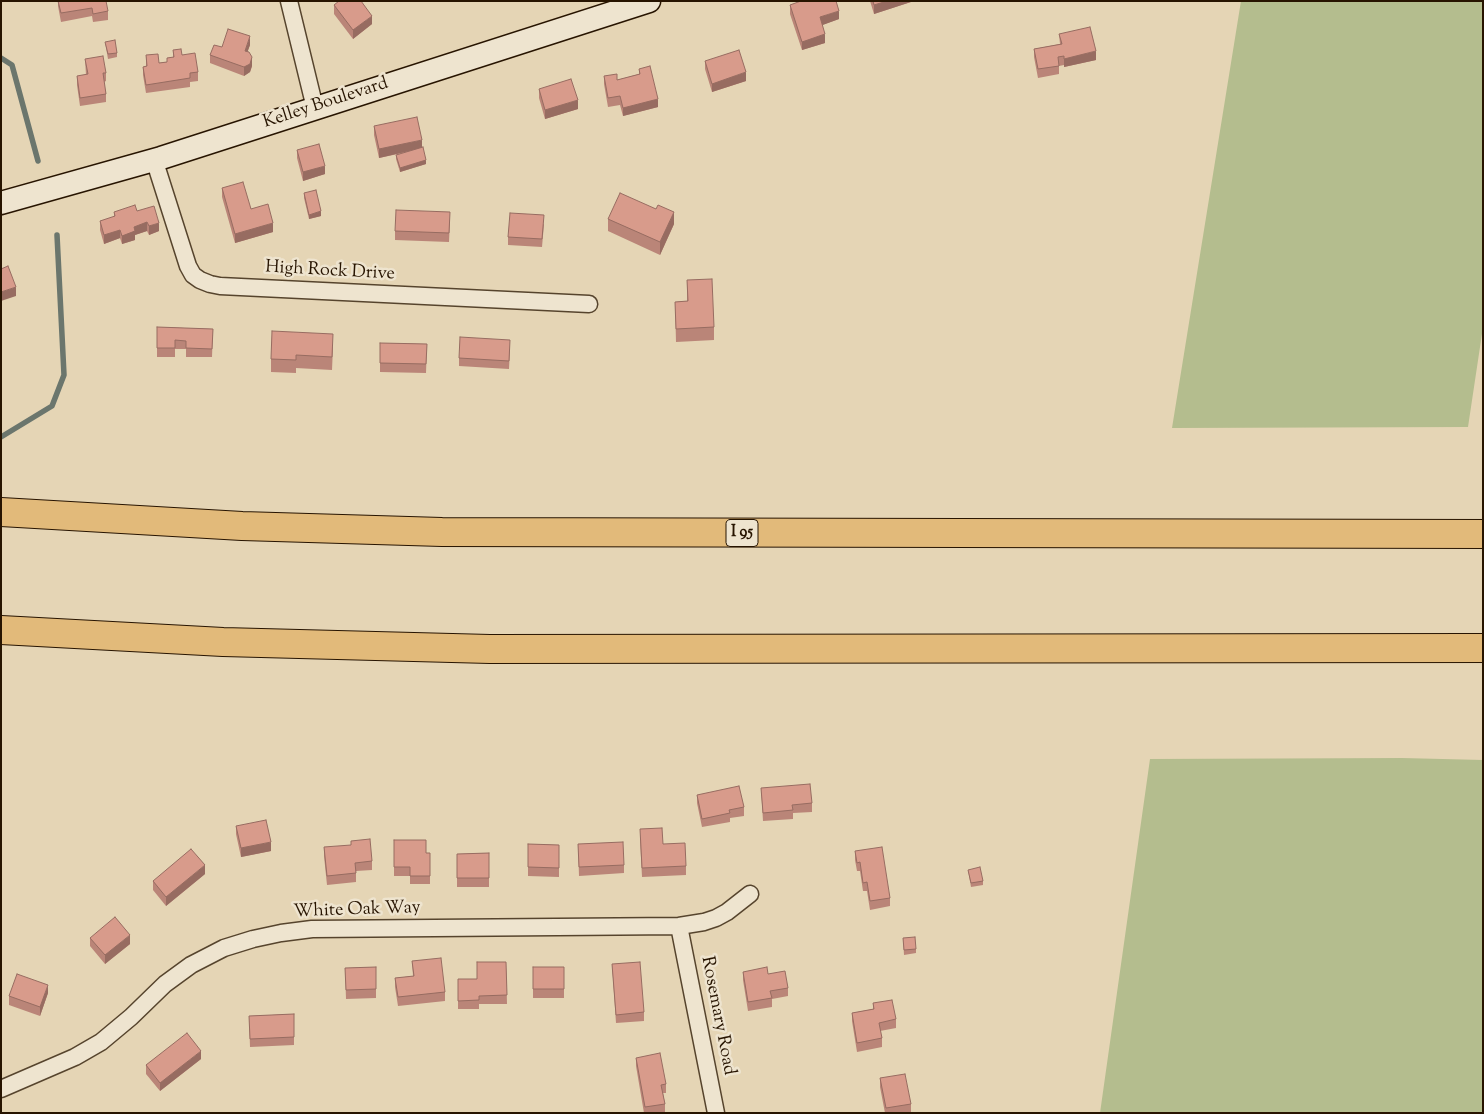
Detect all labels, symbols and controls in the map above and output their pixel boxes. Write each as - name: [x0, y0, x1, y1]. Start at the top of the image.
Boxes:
- street label: Kelley Boulevard: [261, 74, 391, 134]
- street label: High Rock Drive: [265, 258, 395, 286]
- road number: I 95: [726, 520, 758, 546]
- street label: White Oak Way: [293, 898, 421, 924]
- street label: Rosemary Road: [695, 955, 739, 1077]

